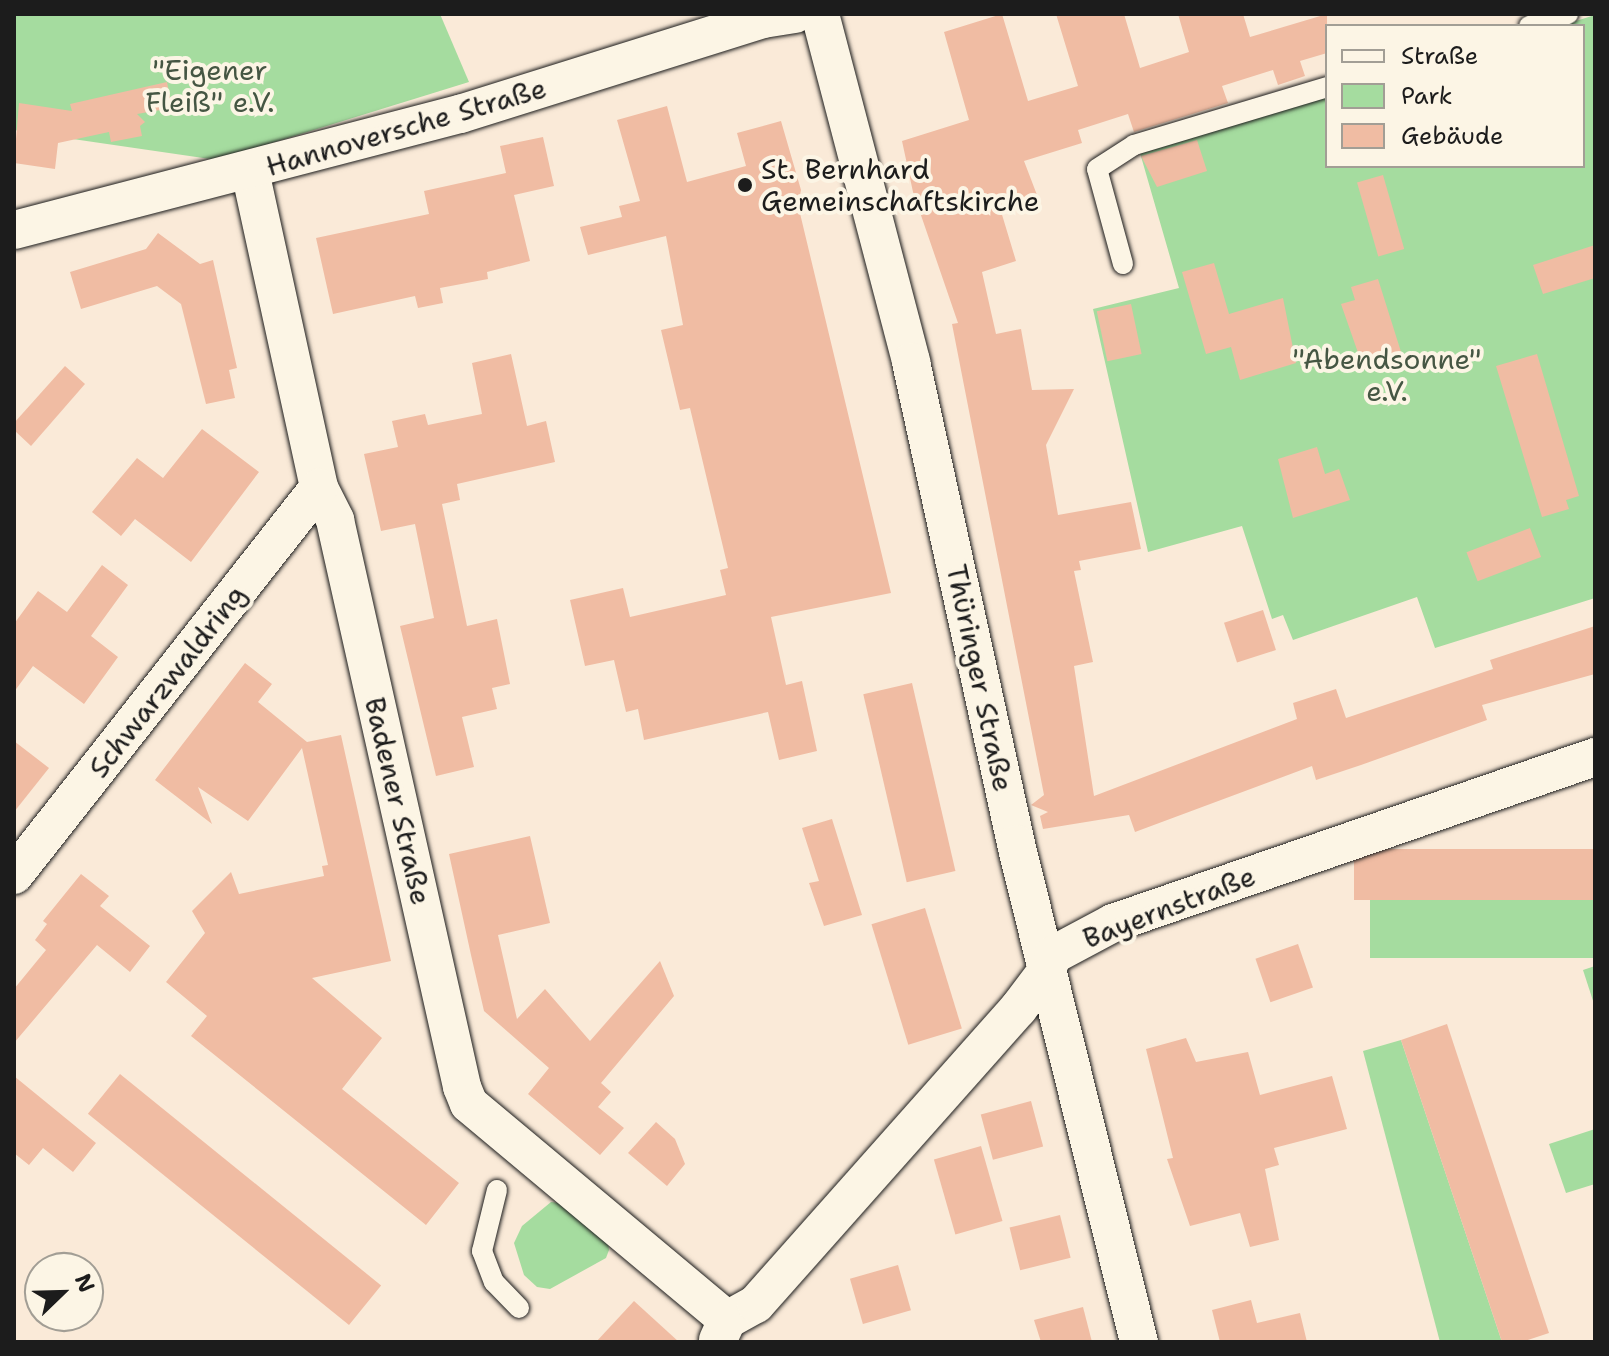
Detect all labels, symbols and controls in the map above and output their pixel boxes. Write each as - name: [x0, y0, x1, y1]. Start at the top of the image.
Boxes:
- legend: [1325, 24, 1585, 168]
- text: Straße: [1401, 40, 1478, 72]
- park label: "Eigener Fleiß" e.V.: [146, 53, 274, 119]
- street label: Hannoversche Straße: [262, 71, 550, 183]
- text: Park: [1401, 80, 1453, 112]
- text: Gebäude: [1401, 120, 1503, 152]
- place label: St. Bernhard Gemeinschaftskirche: [761, 152, 1040, 218]
- marker: St. Bernhard Gemeinschaftskirche: [736, 176, 754, 194]
- park label: "Abendsonne" e.V.: [1293, 342, 1481, 408]
- street label: Thüringer Straße: [940, 561, 1020, 795]
- street label: Schwarzwaldring: [81, 578, 253, 784]
- street label: Badener Straße: [358, 694, 438, 908]
- street label: Bayernstraße: [1078, 859, 1260, 955]
- north arrow: [24, 1252, 104, 1332]
- text: N: [68, 1270, 101, 1297]

